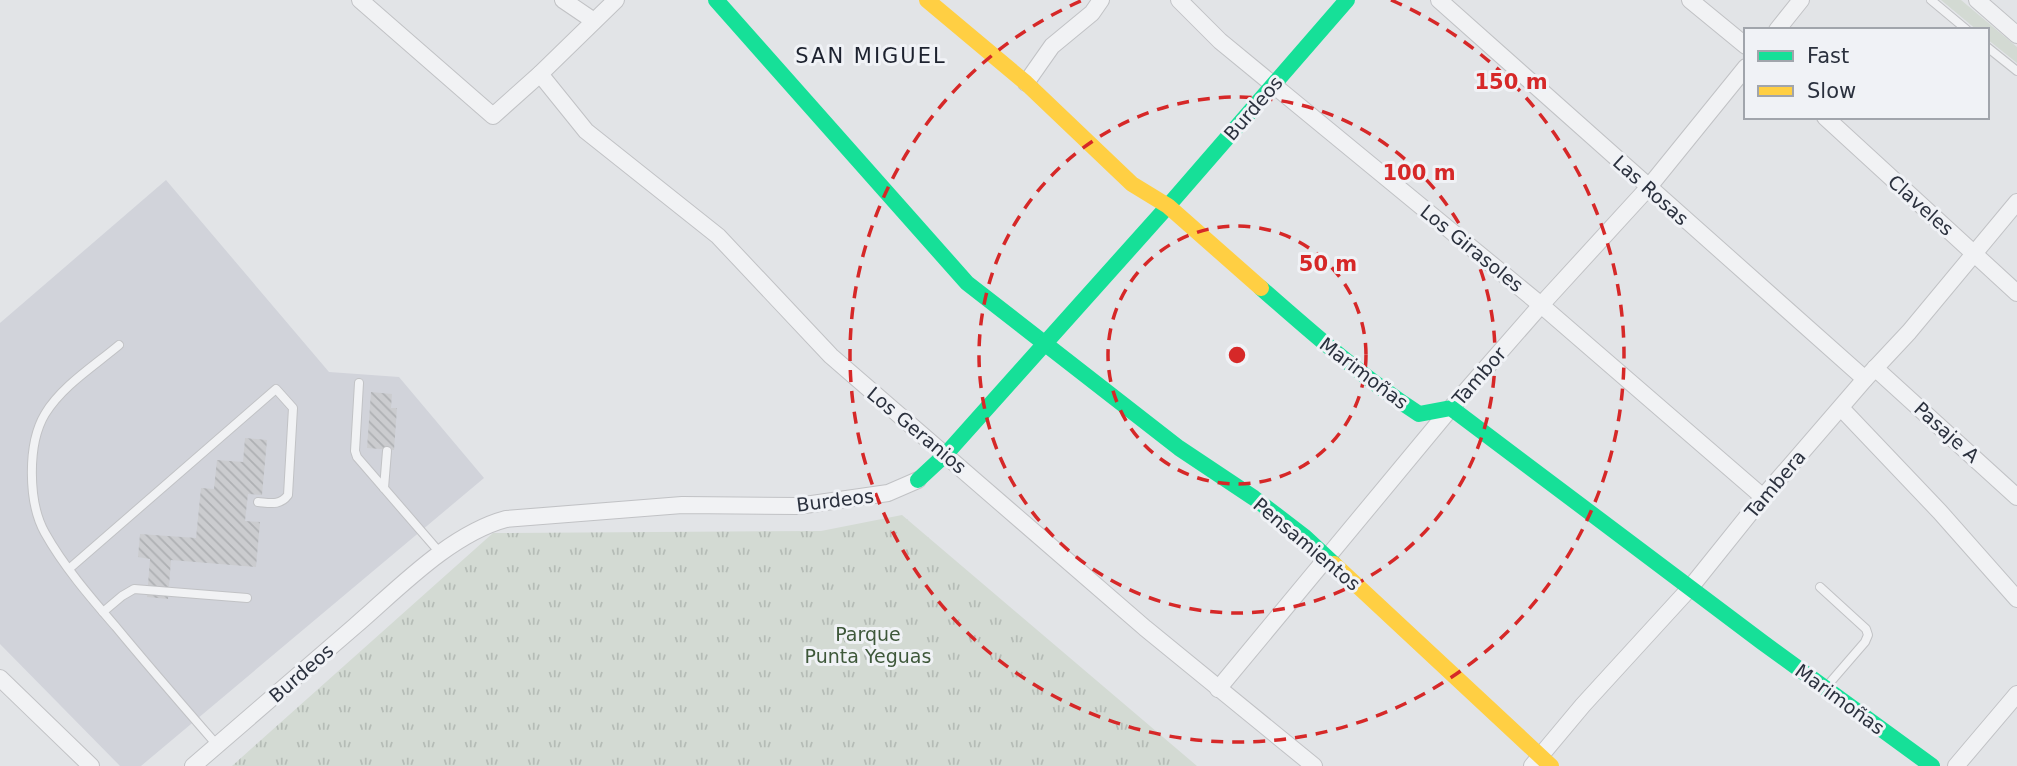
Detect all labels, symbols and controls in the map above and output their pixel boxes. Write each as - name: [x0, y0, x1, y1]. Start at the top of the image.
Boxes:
- legend: [1744, 28, 1989, 119]
- district label: SAN MIGUEL: [795, 44, 947, 68]
- text: Fast: [1807, 44, 1849, 68]
- text: 150 m: [1474, 70, 1548, 94]
- street label: Burdeos: [1219, 71, 1287, 145]
- text: Slow: [1807, 79, 1856, 103]
- street label: Las Rosas: [1609, 151, 1693, 229]
- text: 100 m: [1382, 161, 1456, 185]
- street label: Claveles: [1884, 170, 1958, 240]
- street label: Los Girasoles: [1416, 200, 1528, 296]
- text: 50 m: [1299, 252, 1357, 276]
- street label: Marimoñas: [1316, 333, 1412, 413]
- street label: Tambor: [1447, 342, 1510, 410]
- centre of rings: [1225, 343, 1249, 367]
- street label: Los Geranios: [863, 382, 971, 478]
- street label: Pasaje A: [1910, 397, 1984, 467]
- street label: Tambera: [1740, 446, 1810, 523]
- street label: Burdeos: [795, 484, 875, 516]
- street label: Pensamientos: [1249, 493, 1365, 595]
- park label: Parque Punta Yeguas: [805, 623, 931, 667]
- street label: Burdeos: [264, 639, 338, 707]
- street label: Marimoñas: [1791, 659, 1889, 739]

